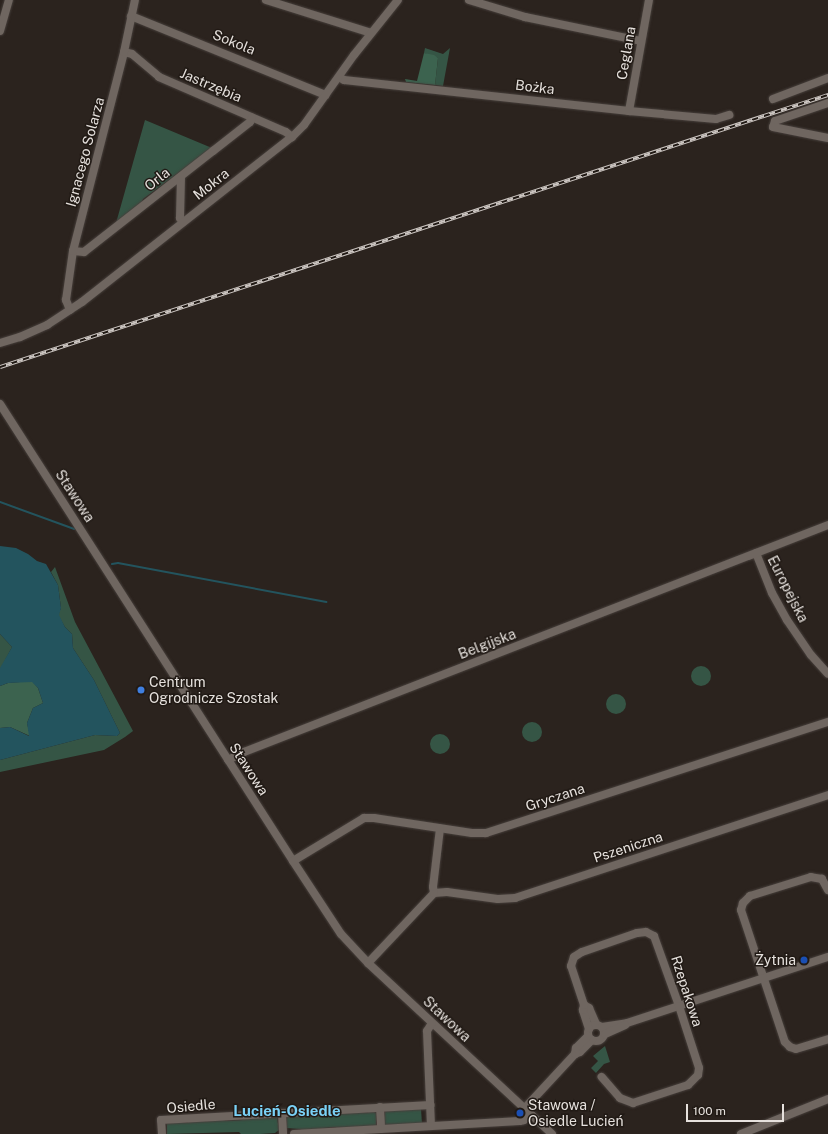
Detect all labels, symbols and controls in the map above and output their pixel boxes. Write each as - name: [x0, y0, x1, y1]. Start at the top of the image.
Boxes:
- street label: Ceglana: [613, 25, 639, 81]
- street label: Sokola: [210, 26, 258, 58]
- street label: Jastrzębia: [178, 65, 244, 105]
- street label: Bożka: [514, 76, 556, 98]
- street label: Ignacego Solarza: [62, 95, 108, 209]
- street label: Orla: [141, 164, 173, 194]
- street label: Mokra: [190, 165, 232, 203]
- street label: Stawowa: [52, 467, 98, 525]
- street label: Europejska: [764, 553, 812, 625]
- street label: Belgijska: [456, 625, 518, 663]
- place label: Centrum Ogrodnicze Szostak: [149, 674, 278, 706]
- marker: Centrum Ogrodnicze Szostak: [136, 685, 146, 695]
- street label: Stawowa: [226, 740, 272, 798]
- street label: Gryczana: [523, 780, 587, 814]
- street label: Pszeniczna: [591, 828, 665, 866]
- place label: Żytnia: [755, 952, 796, 968]
- street label: Rzepakowa: [668, 953, 706, 1029]
- marker: Żytnia: [799, 955, 809, 965]
- street label: Stawowa: [420, 993, 474, 1045]
- street label: Osiedle: [166, 1095, 216, 1117]
- scale bar: [688, 1096, 786, 1122]
- place label: Stawowa / Osiedle Lucień: [528, 1097, 624, 1130]
- district label: Lucień-Osiedle: [233, 1102, 341, 1120]
- text: 100 m: [693, 1104, 726, 1118]
- marker: Stawowa / Osiedle Lucień: [515, 1108, 525, 1118]

